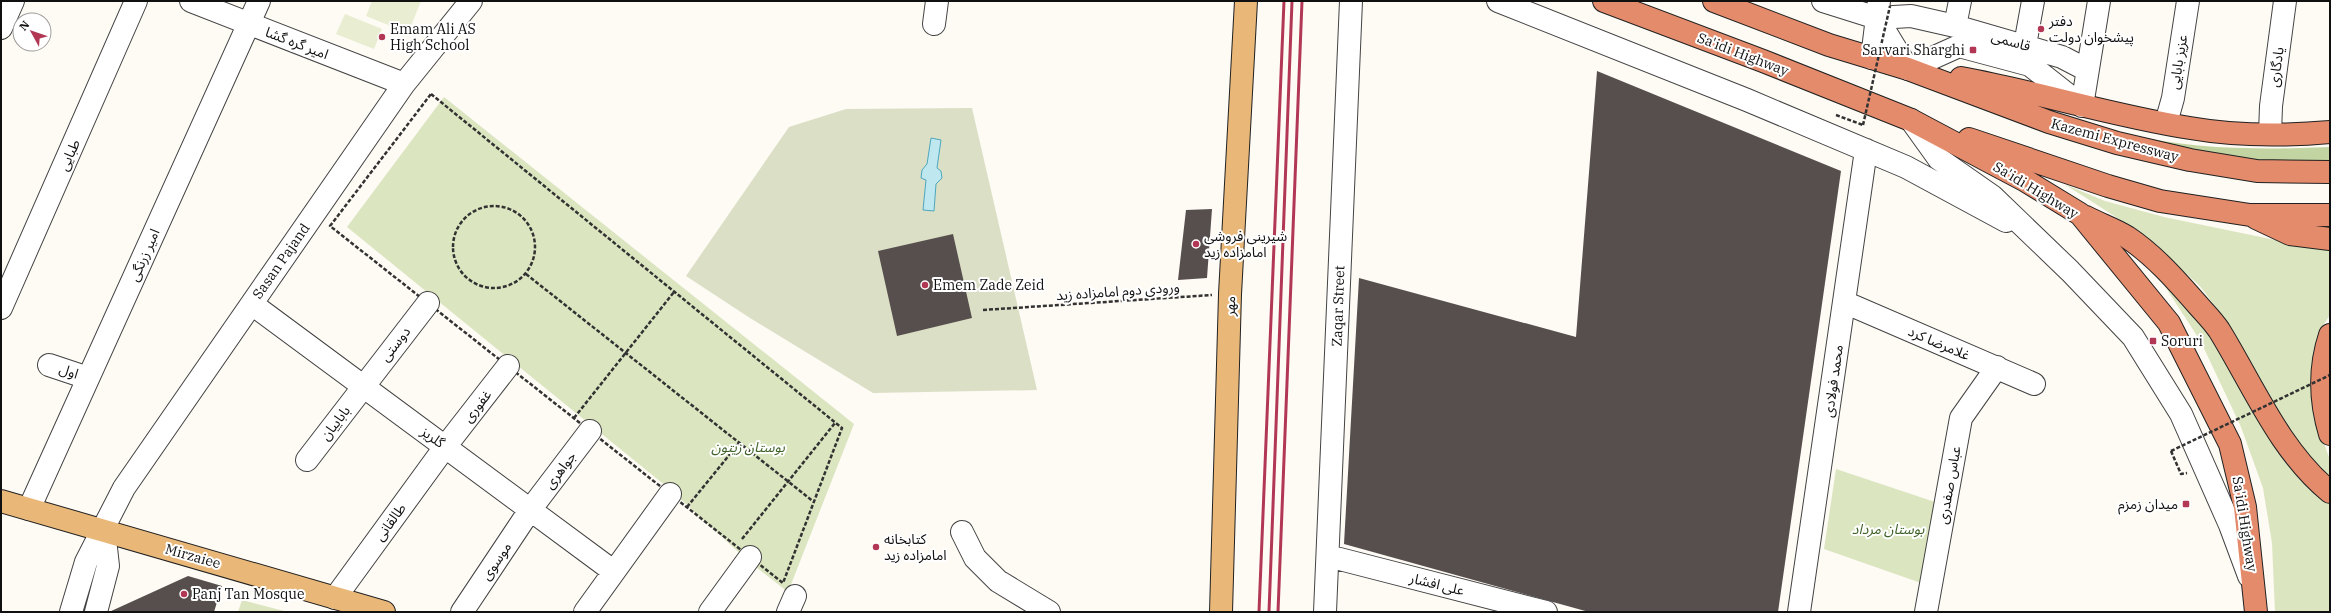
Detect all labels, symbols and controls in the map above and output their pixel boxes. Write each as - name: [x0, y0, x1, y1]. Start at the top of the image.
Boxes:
- north arrow: [12, 12, 52, 52]
- place label: دفتر پیشخوان دولت: [2048, 12, 2134, 47]
- text: N: [16, 18, 33, 33]
- place label: Emam Ali AS High School: [390, 20, 476, 54]
- street label: امیر گره گشا: [263, 23, 331, 63]
- marker: دفتر پیشخوان دولت: [2036, 24, 2046, 34]
- street label: قاسمی: [1989, 27, 2033, 55]
- street label: Sa'idi Highway: [1695, 28, 1792, 80]
- marker: Emam Ali AS High School: [377, 32, 387, 42]
- street label: عزیز بابایی: [2165, 33, 2191, 91]
- place label: Sarvari Sharghi: [1862, 41, 1965, 59]
- marker: Sarvari Sharghi: [1968, 45, 1978, 55]
- street label: یادگاری: [2264, 46, 2288, 88]
- street label: Kazemi Expressway: [2049, 114, 2181, 166]
- street label: طبایی: [54, 136, 84, 174]
- street label: Sa'idi Highway: [1990, 157, 2082, 223]
- street label: Sasan Pajand: [248, 219, 314, 302]
- street label: امیر زرنگی: [124, 226, 164, 284]
- place label: شیرینی فروشی امامزاده زید: [1204, 227, 1287, 261]
- marker: شیرینی فروشی امامزاده زید: [1191, 239, 1201, 249]
- street label: Zaqar Street: [1328, 265, 1348, 347]
- place label: Emem Zade Zeid: [933, 276, 1045, 294]
- street label: ورودی دوم امامزاده زید: [1056, 278, 1180, 306]
- marker: Emem Zade Zeid: [920, 280, 930, 290]
- street label: مهر: [1221, 296, 1239, 317]
- street label: غلامرضا کرد: [1905, 322, 1973, 364]
- street label: دوستی: [376, 323, 414, 365]
- place label: Soruri: [2161, 332, 2203, 350]
- marker: Soruri: [2148, 336, 2158, 346]
- street label: محمد فولادی: [1819, 343, 1847, 419]
- street label: اول: [57, 359, 81, 383]
- street label: غفوری: [459, 386, 495, 426]
- street label: باباییان: [316, 402, 354, 444]
- street label: گلریز: [417, 422, 449, 452]
- park label: بوستان زیتون: [711, 438, 785, 456]
- street label: عباس صفدری: [1933, 445, 1965, 525]
- street label: جواهری: [540, 448, 580, 492]
- street label: Sa'idi Highway: [2229, 475, 2262, 574]
- place label: میدان زمزم: [2118, 495, 2178, 515]
- marker: میدان زمزم: [2181, 499, 2191, 509]
- street label: طالقانی: [370, 500, 410, 544]
- park label: بوستان مرداد: [1852, 520, 1924, 538]
- place label: کتابخانه امامزاده زید: [884, 530, 947, 564]
- street label: موسوی: [477, 538, 515, 584]
- street label: Mirzaiee: [163, 539, 223, 573]
- marker: کتابخانه امامزاده زید: [871, 542, 881, 552]
- street label: علی افشار: [1407, 568, 1466, 599]
- place label: Panj Tan Mosque: [192, 585, 305, 603]
- marker: Panj Tan Mosque: [179, 589, 189, 599]

